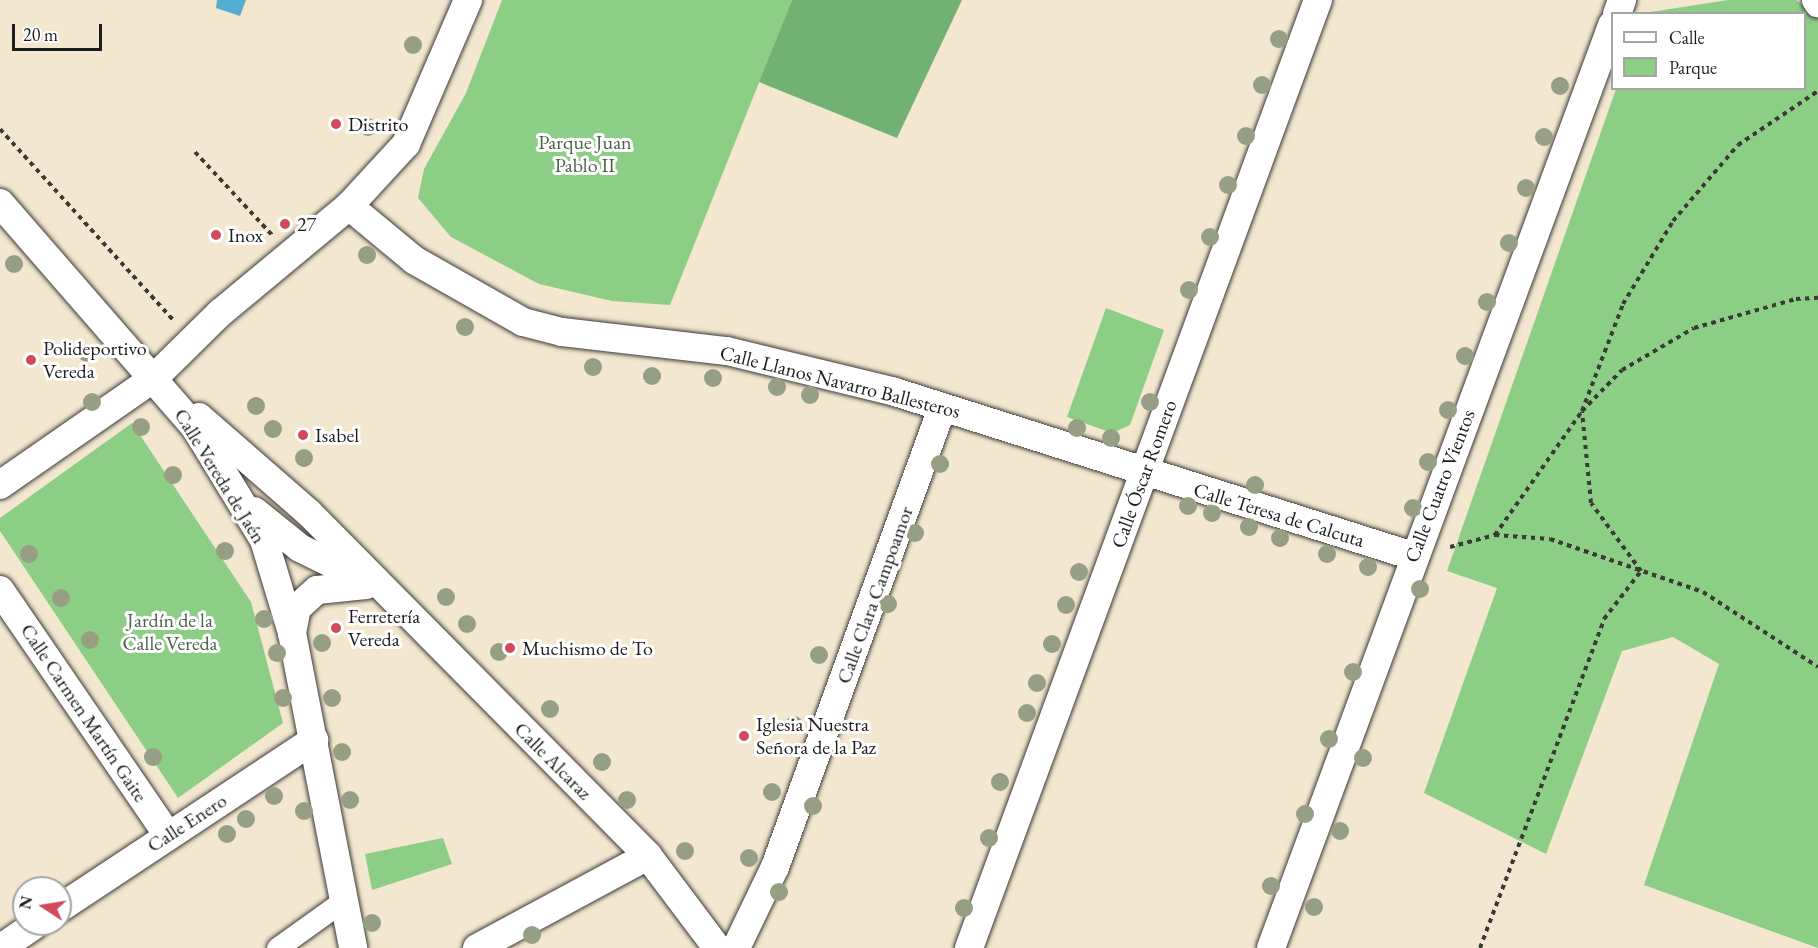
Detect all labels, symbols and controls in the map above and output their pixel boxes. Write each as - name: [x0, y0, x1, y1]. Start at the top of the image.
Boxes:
- scale bar: [15, 12, 105, 50]
- legend: [1611, 12, 1806, 90]
- text: 20 m: [23, 23, 58, 46]
- text: Calle: [1669, 26, 1705, 49]
- text: Parque: [1669, 56, 1717, 79]
- place label: Distrito: [348, 112, 408, 136]
- marker: Distrito: [329, 117, 343, 131]
- park label: Parque Juan Pablo II: [538, 131, 632, 178]
- place label: 27: [297, 212, 316, 236]
- marker: 27: [278, 217, 292, 231]
- place label: Inox: [228, 223, 263, 247]
- marker: Inox: [209, 228, 223, 242]
- place label: Polideportivo Vereda: [43, 336, 147, 383]
- street label: Calle Llanos Navarro Ballesteros: [717, 341, 963, 423]
- marker: Polideportivo Vereda: [24, 353, 38, 367]
- street label: Calle Óscar Romero: [1106, 397, 1182, 551]
- street label: Calle Vereda de Jaén: [169, 404, 271, 548]
- street label: Calle Cuatro Vientos: [1400, 406, 1480, 566]
- place label: Isabel: [315, 423, 359, 447]
- marker: Isabel: [296, 428, 310, 442]
- street label: Calle Teresa de Calcuta: [1191, 478, 1367, 552]
- street label: Calle Clara Campoamor: [832, 503, 918, 687]
- place label: Ferretería Vereda: [348, 604, 420, 651]
- park label: Jardín de la Calle Vereda: [122, 609, 218, 656]
- street label: Calle Carmen Martín Gaite: [15, 619, 153, 807]
- marker: Ferretería Vereda: [329, 621, 343, 635]
- place label: Muchismo de To: [522, 636, 653, 660]
- marker: Muchismo de To: [503, 641, 517, 655]
- place label: Iglesia Nuestra Señora de la Paz: [756, 712, 876, 759]
- street label: Calle Alcaraz: [509, 717, 597, 805]
- marker: Iglesia Nuestra Señora de la Paz: [737, 729, 751, 743]
- street label: Calle Enero: [143, 788, 231, 858]
- north arrow: [12, 876, 72, 936]
- text: N: [14, 894, 37, 911]

